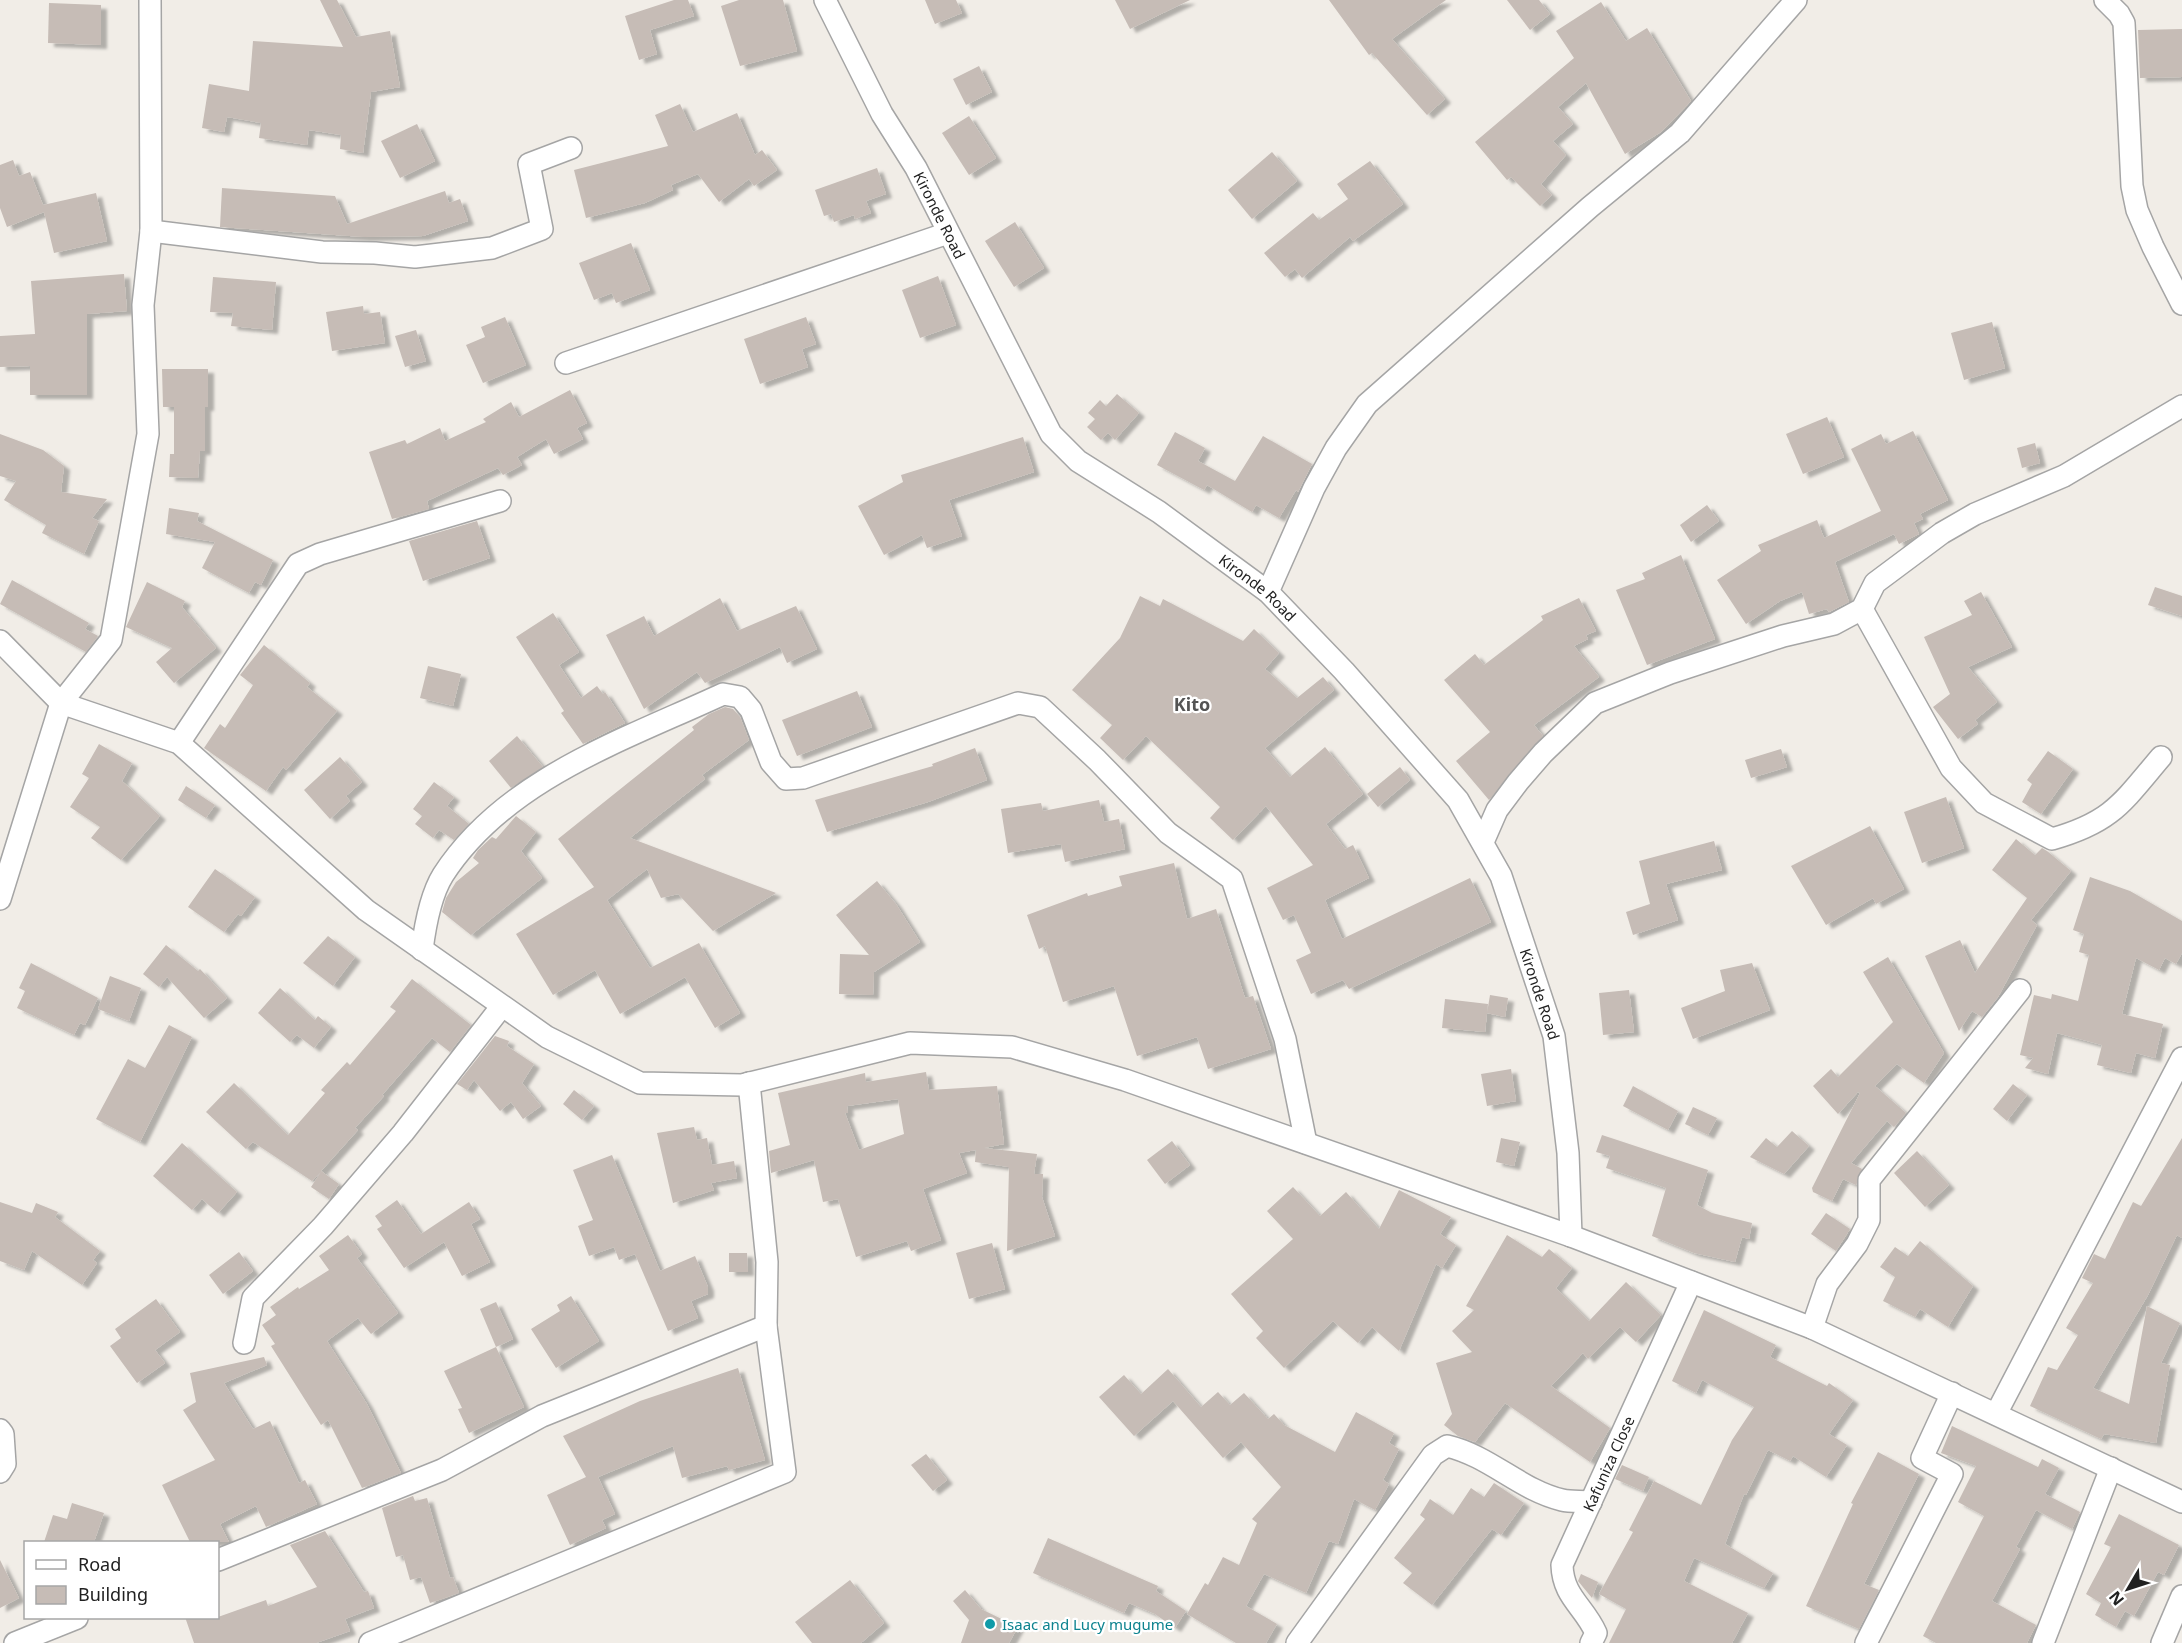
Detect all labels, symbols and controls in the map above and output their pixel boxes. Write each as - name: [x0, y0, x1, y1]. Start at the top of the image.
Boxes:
- street label: Kironde Road: [909, 168, 970, 262]
- street label: Kironde Road: [1215, 549, 1301, 626]
- district label: Kito: [1174, 692, 1210, 716]
- street label: Kironde Road: [1516, 946, 1565, 1042]
- street label: Kafuniza Close: [1578, 1413, 1639, 1514]
- legend: [24, 1541, 219, 1619]
- text: Road: [78, 1552, 121, 1576]
- north arrow: [2098, 1559, 2158, 1619]
- text: Building: [78, 1582, 148, 1606]
- text: N: [2104, 1586, 2129, 1610]
- place label: Isaac and Lucy mugume: [1002, 1614, 1173, 1634]
- marker: Isaac and Lucy mugume: [983, 1617, 997, 1631]

